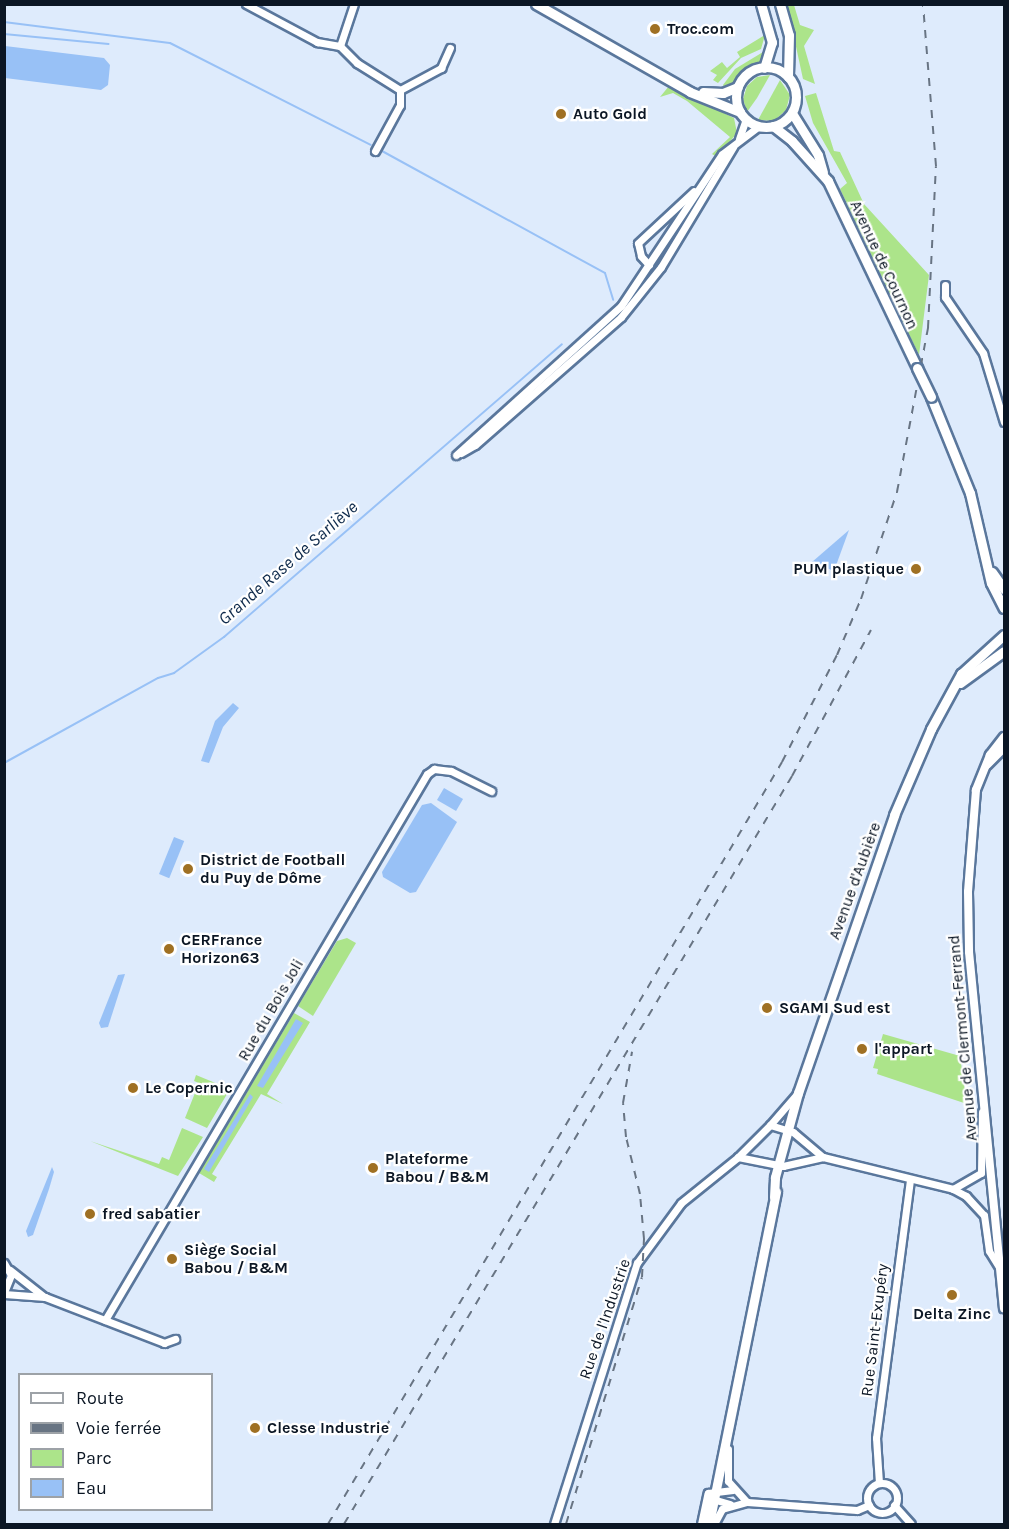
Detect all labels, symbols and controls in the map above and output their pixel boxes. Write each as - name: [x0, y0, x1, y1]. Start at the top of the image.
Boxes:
- place label: Troc.com: [667, 19, 734, 39]
- marker: Troc.com: [648, 22, 662, 36]
- place label: Auto Gold: [573, 104, 647, 124]
- marker: Auto Gold: [554, 107, 568, 121]
- street label: Avenue de Cournon: [846, 197, 922, 333]
- water label: Grande Rase de Sarliève: [214, 496, 362, 630]
- place label: PUM plastique: [793, 559, 904, 579]
- marker: PUM plastique: [909, 562, 923, 576]
- street label: Avenue d'Aubière: [825, 820, 885, 942]
- place label: District de Football du Puy de Dôme: [200, 850, 345, 888]
- marker: District de Football du Puy de Dôme: [181, 862, 195, 876]
- place label: CERFrance Horizon63: [181, 930, 262, 968]
- street label: Avenue de Clermont-Ferrand: [944, 934, 982, 1142]
- marker: CERFrance Horizon63: [162, 942, 176, 956]
- street label: Rue du Bois Joli: [234, 956, 308, 1064]
- place label: SGAMI Sud est: [779, 998, 890, 1018]
- marker: SGAMI Sud est: [760, 1001, 774, 1015]
- place label: l'appart: [874, 1039, 933, 1059]
- marker: l'appart: [855, 1042, 869, 1056]
- place label: Le Copernic: [145, 1078, 233, 1098]
- marker: Le Copernic: [126, 1081, 140, 1095]
- place label: Plateforme Babou / B&M: [385, 1149, 489, 1187]
- marker: Plateforme Babou / B&M: [366, 1161, 380, 1175]
- place label: fred sabatier: [102, 1204, 200, 1224]
- marker: fred sabatier: [83, 1207, 97, 1221]
- place label: Siège Social Babou / B&M: [184, 1240, 288, 1278]
- marker: Siège Social Babou / B&M: [165, 1252, 179, 1266]
- street label: Rue de l'Industrie: [575, 1256, 635, 1382]
- street label: Rue Saint-Exupéry: [857, 1263, 893, 1397]
- marker: Delta Zinc: [945, 1288, 959, 1302]
- place label: Delta Zinc: [913, 1304, 991, 1324]
- legend: [18, 1373, 213, 1511]
- text: Route: [76, 1387, 124, 1409]
- text: Voie ferrée: [76, 1417, 161, 1439]
- place label: Clesse Industrie: [267, 1418, 389, 1438]
- marker: Clesse Industrie: [248, 1421, 262, 1435]
- text: Parc: [76, 1447, 112, 1469]
- text: Eau: [76, 1477, 107, 1499]

